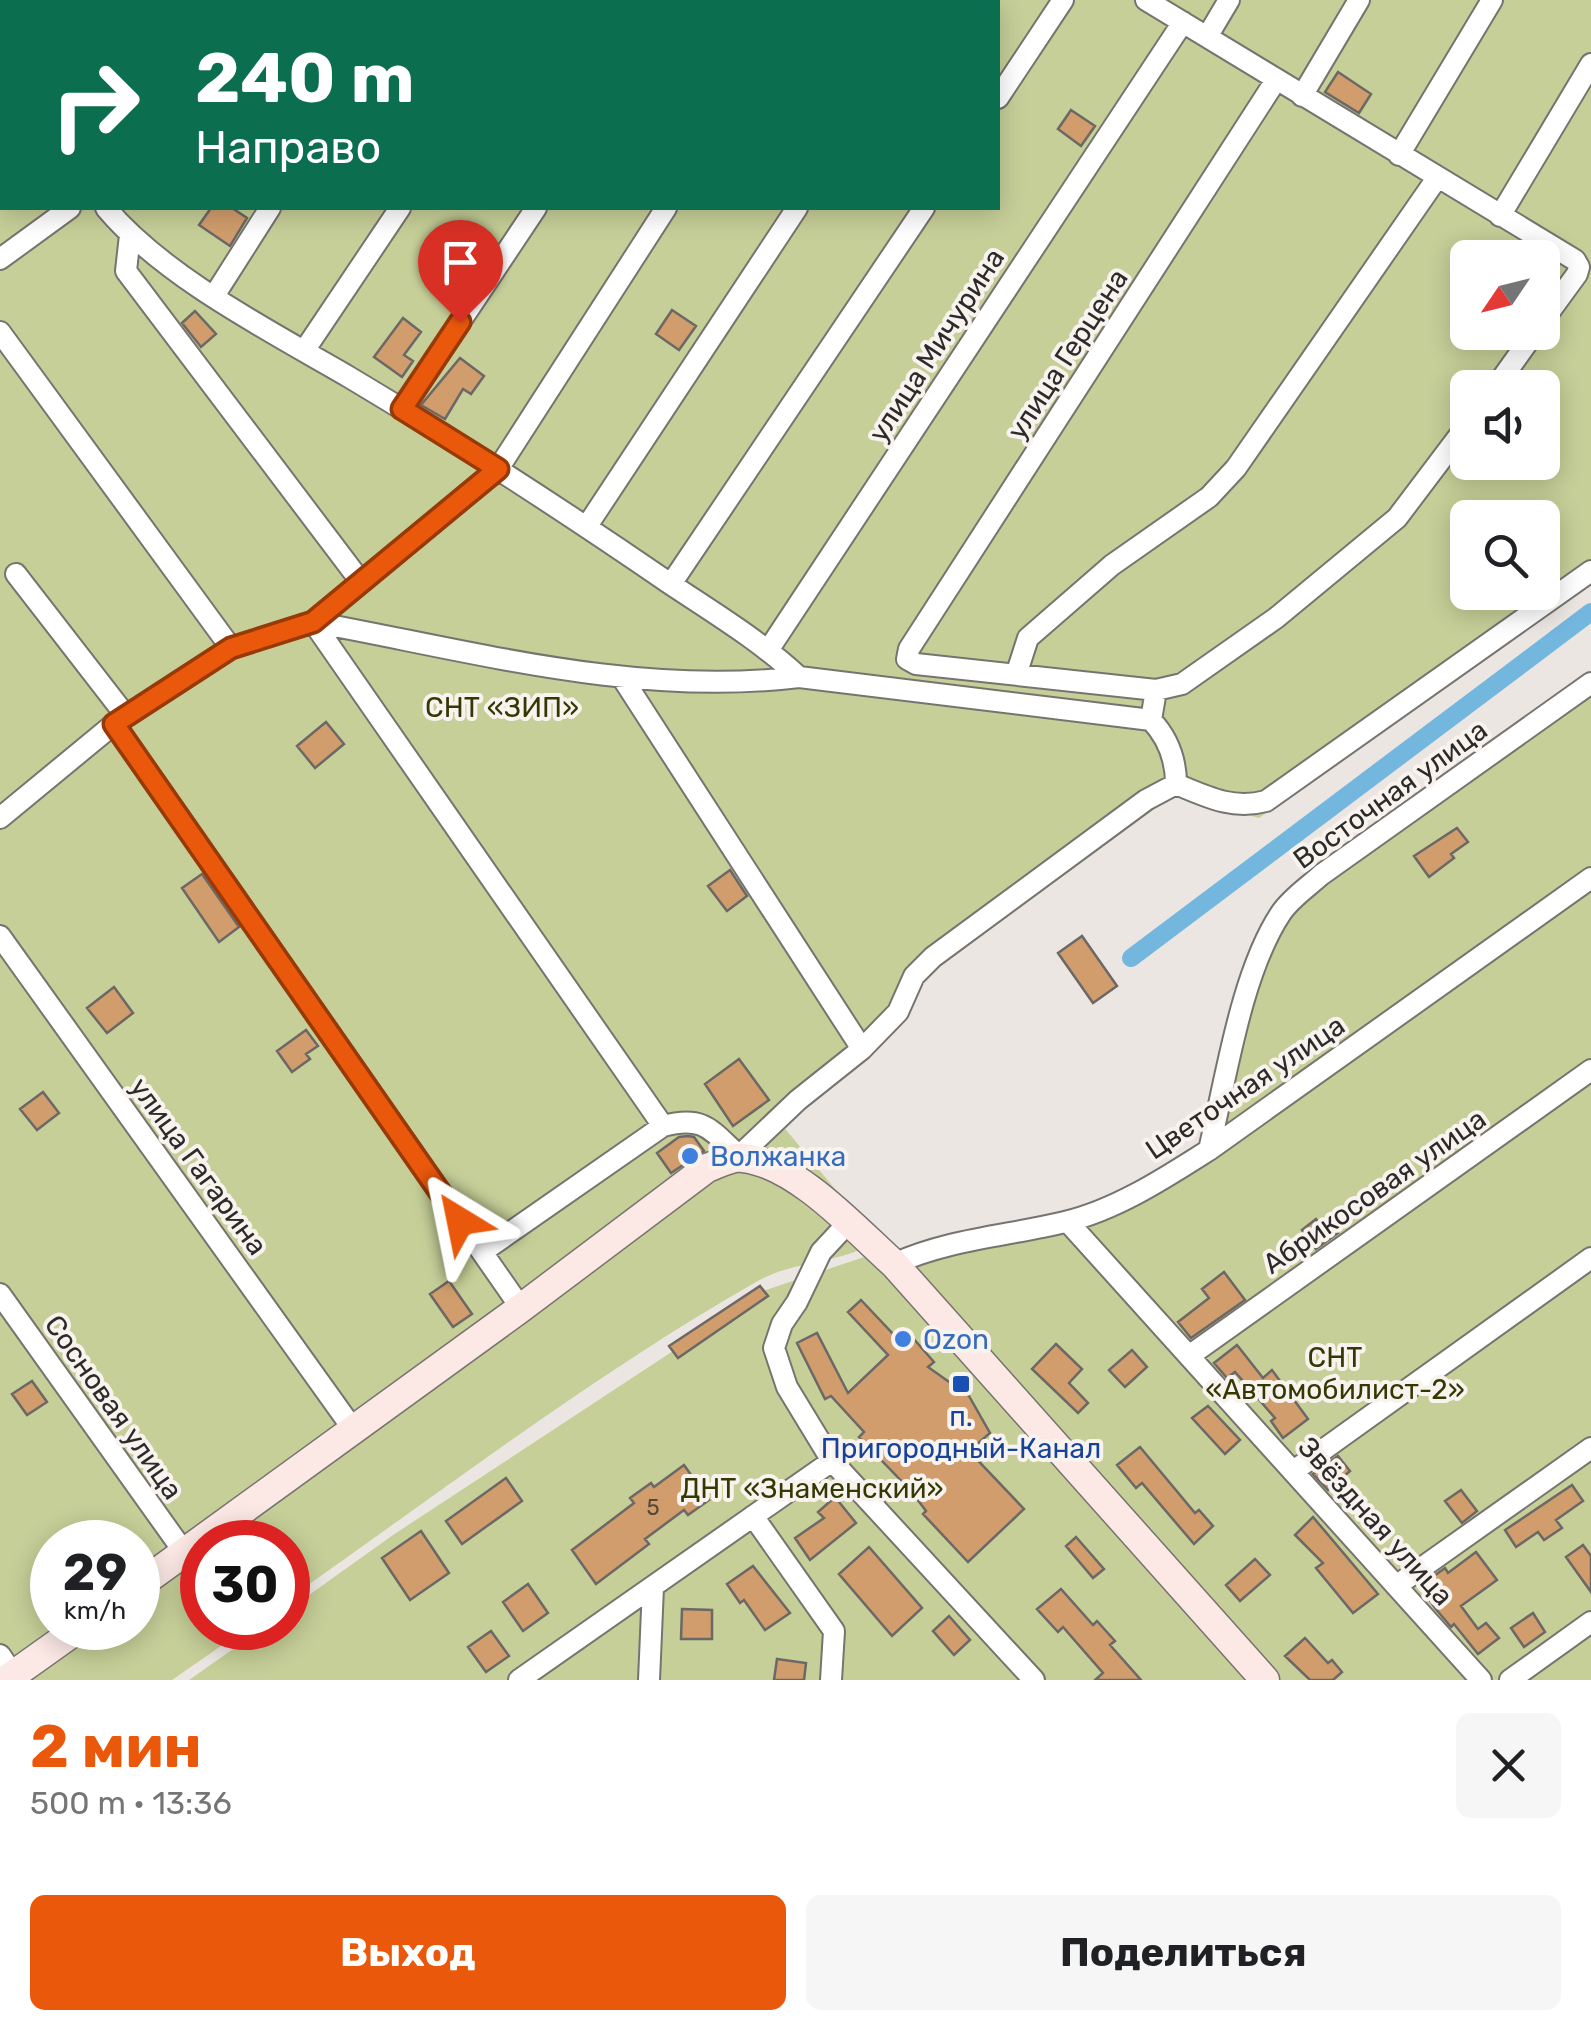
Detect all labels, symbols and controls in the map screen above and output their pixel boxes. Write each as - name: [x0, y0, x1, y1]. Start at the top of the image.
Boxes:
- text: 240 m: [195, 37, 415, 120]
- icon: right: [30, 40, 160, 170]
- text: Направо: [195, 121, 381, 174]
- pin: [418, 220, 503, 323]
- icon: arrive: [433, 235, 488, 290]
- north arrow: [1450, 240, 1560, 350]
- map controls: [1450, 240, 1560, 610]
- street label: улица Мичурина: [862, 242, 1011, 448]
- street label: улица Герцена: [1000, 263, 1135, 446]
- button: sound: [1450, 370, 1560, 480]
- button: search: [1450, 500, 1560, 610]
- park label: СНТ «ЗИП»: [425, 691, 579, 724]
- street label: Восточная улица: [1287, 713, 1494, 876]
- street label: Цветочная улица: [1140, 1009, 1351, 1166]
- street label: улица Гагарина: [123, 1071, 274, 1261]
- street label: Абрикосовая улица: [1256, 1102, 1492, 1281]
- place label: Волжанка: [710, 1140, 846, 1173]
- marker: Волжанка: [679, 1145, 701, 1167]
- position arrow: [408, 1169, 512, 1273]
- street label: Сосновая улица: [38, 1309, 189, 1506]
- place label: Ozon: [923, 1323, 989, 1356]
- marker: Ozon: [892, 1328, 914, 1350]
- park label: СНТ «Автомобилист-2»: [1205, 1341, 1465, 1406]
- marker: п. Пригородный-Канал: [950, 1373, 972, 1395]
- place label: п. Пригородный-Канал: [821, 1400, 1101, 1465]
- street label: Звёздная улица: [1291, 1430, 1460, 1612]
- park label: ДНТ «Знаменский»: [680, 1472, 944, 1505]
- house number: 5: [646, 1494, 660, 1521]
- speed limit sign: 30: [180, 1520, 310, 1650]
- text: 29: [63, 1543, 127, 1603]
- text: km/h: [64, 1596, 126, 1625]
- text: 2 мин: [30, 1711, 202, 1782]
- button: close: [1456, 1713, 1561, 1818]
- text: 500 m · 13:36: [30, 1784, 232, 1822]
- button: Выход: [30, 1895, 786, 2010]
- button: Поделиться: [806, 1895, 1561, 2010]

